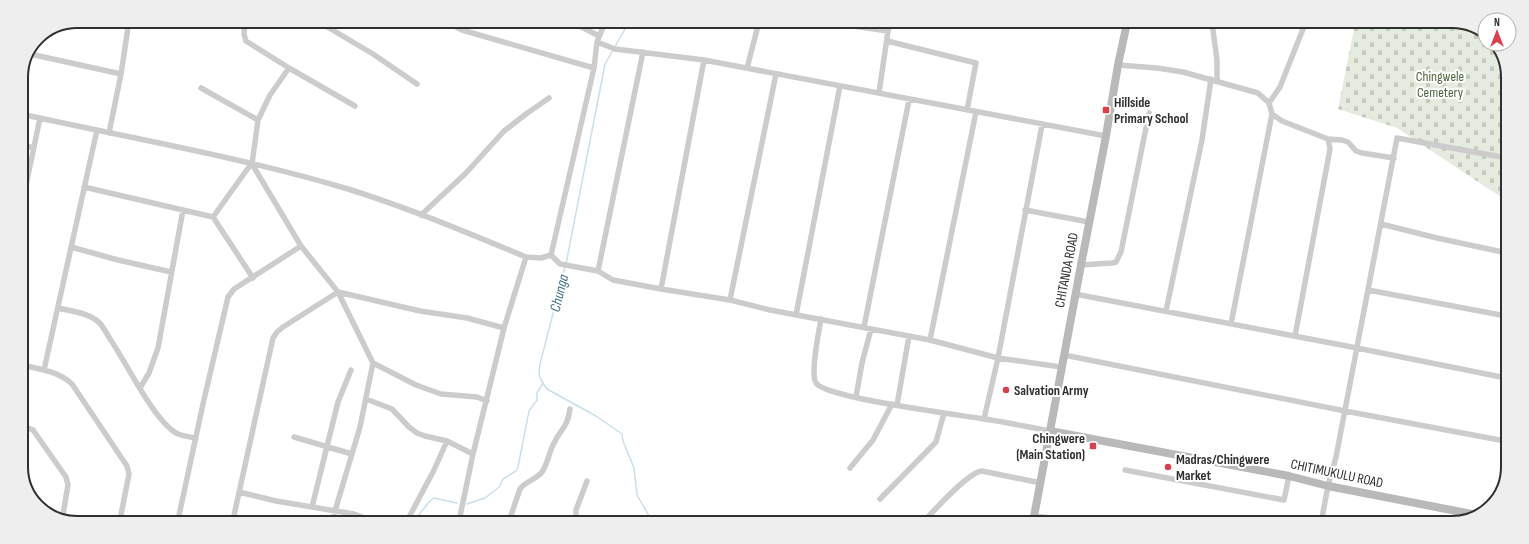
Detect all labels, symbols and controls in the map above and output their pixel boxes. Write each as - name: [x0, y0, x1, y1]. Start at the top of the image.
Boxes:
- north arrow: [1477, 12, 1517, 52]
- text: N: [1494, 16, 1500, 29]
- park label: Chingwele Cemetery: [1416, 68, 1464, 101]
- place label: Hillside Primary School: [1114, 94, 1189, 127]
- marker: Hillside Primary School: [1101, 105, 1111, 115]
- street label: CHITANDA ROAD: [1051, 231, 1082, 309]
- water label: Chunga: [546, 272, 573, 314]
- place label: Salvation Army: [1014, 382, 1089, 399]
- marker: Salvation Army: [1001, 385, 1011, 395]
- place label: Chingwere (Main Station): [1016, 430, 1085, 463]
- marker: Chingwere (Main Station): [1088, 441, 1098, 451]
- place label: Madras/Chingwere Market: [1176, 451, 1269, 484]
- street label: CHITIMUKULU ROAD: [1289, 455, 1385, 492]
- marker: Madras/Chingwere Market: [1163, 462, 1173, 472]

